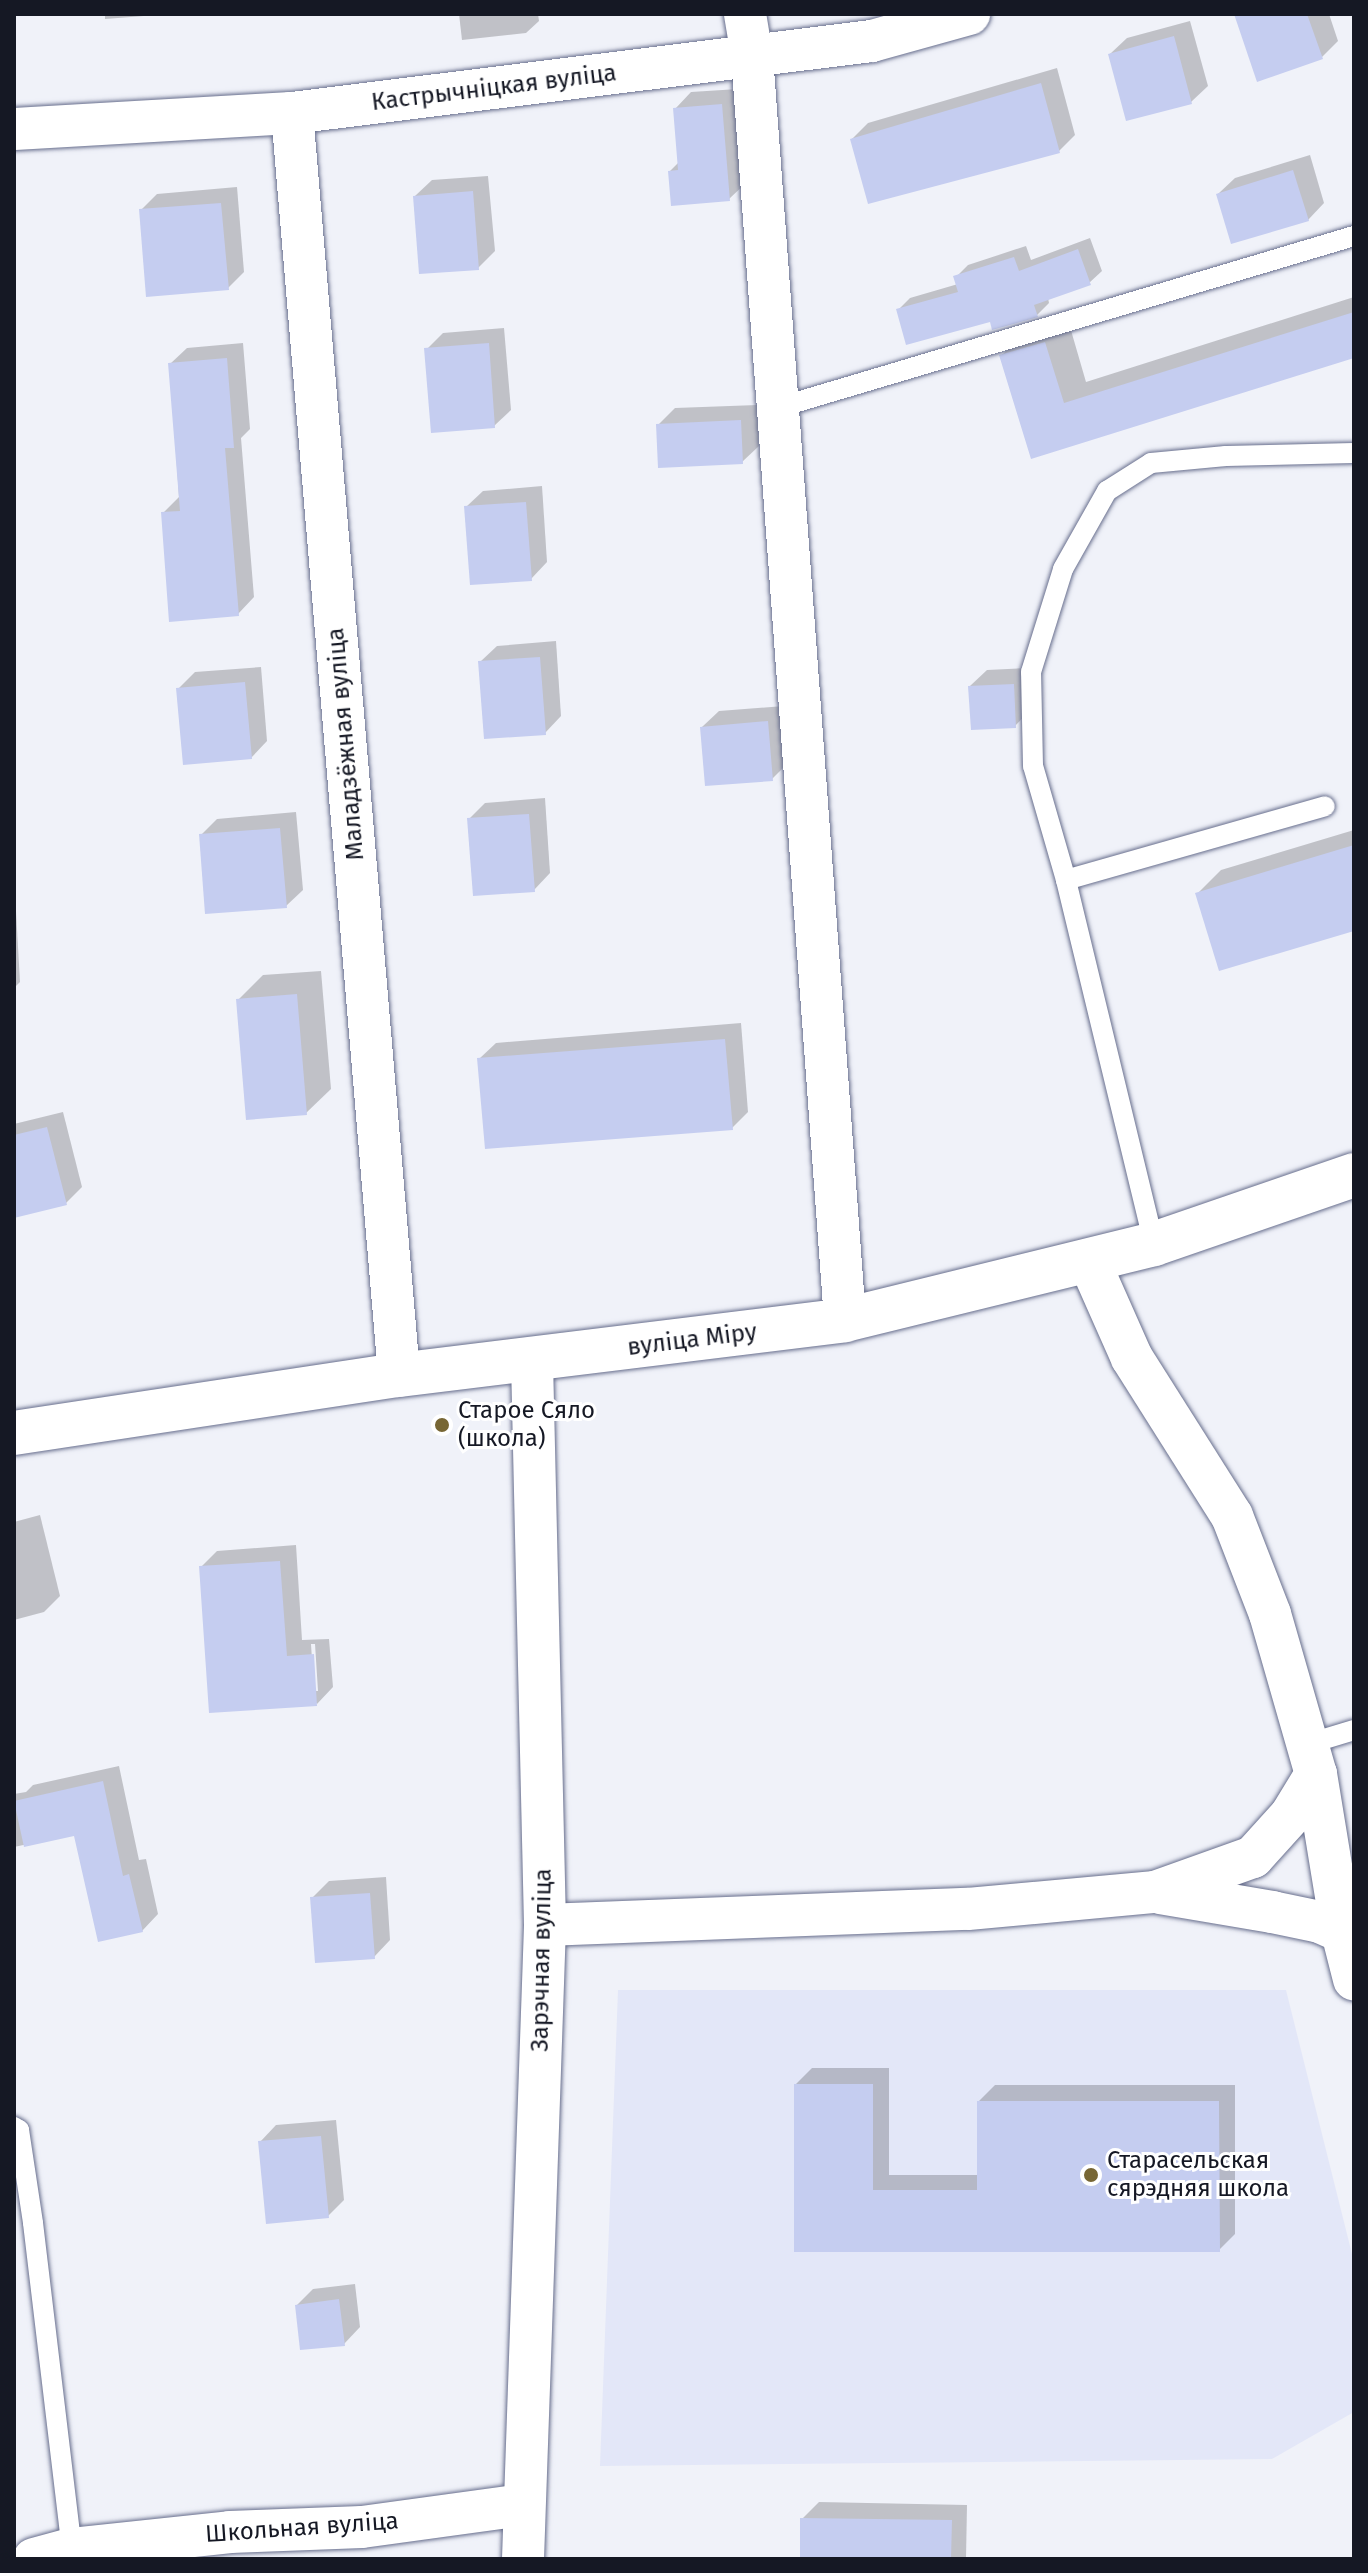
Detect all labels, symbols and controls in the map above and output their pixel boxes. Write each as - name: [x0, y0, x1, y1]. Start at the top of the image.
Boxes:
- street label: Кастрычніцкая вуліца: [370, 59, 618, 117]
- street label: Маладзёжная вуліца: [321, 627, 371, 861]
- street label: вуліца Міру: [626, 1318, 758, 1362]
- place label: Старое Сяло (школа): [458, 1397, 595, 1453]
- marker: Старое Сяло (школа): [433, 1416, 451, 1434]
- street label: Зарэчная вуліца: [526, 1868, 558, 2052]
- place label: Старасельская сярэдняя школа: [1107, 2147, 1289, 2203]
- marker: Старасельская сярэдняя школа: [1082, 2166, 1100, 2184]
- street label: Школьная вуліца: [204, 2507, 400, 2549]

